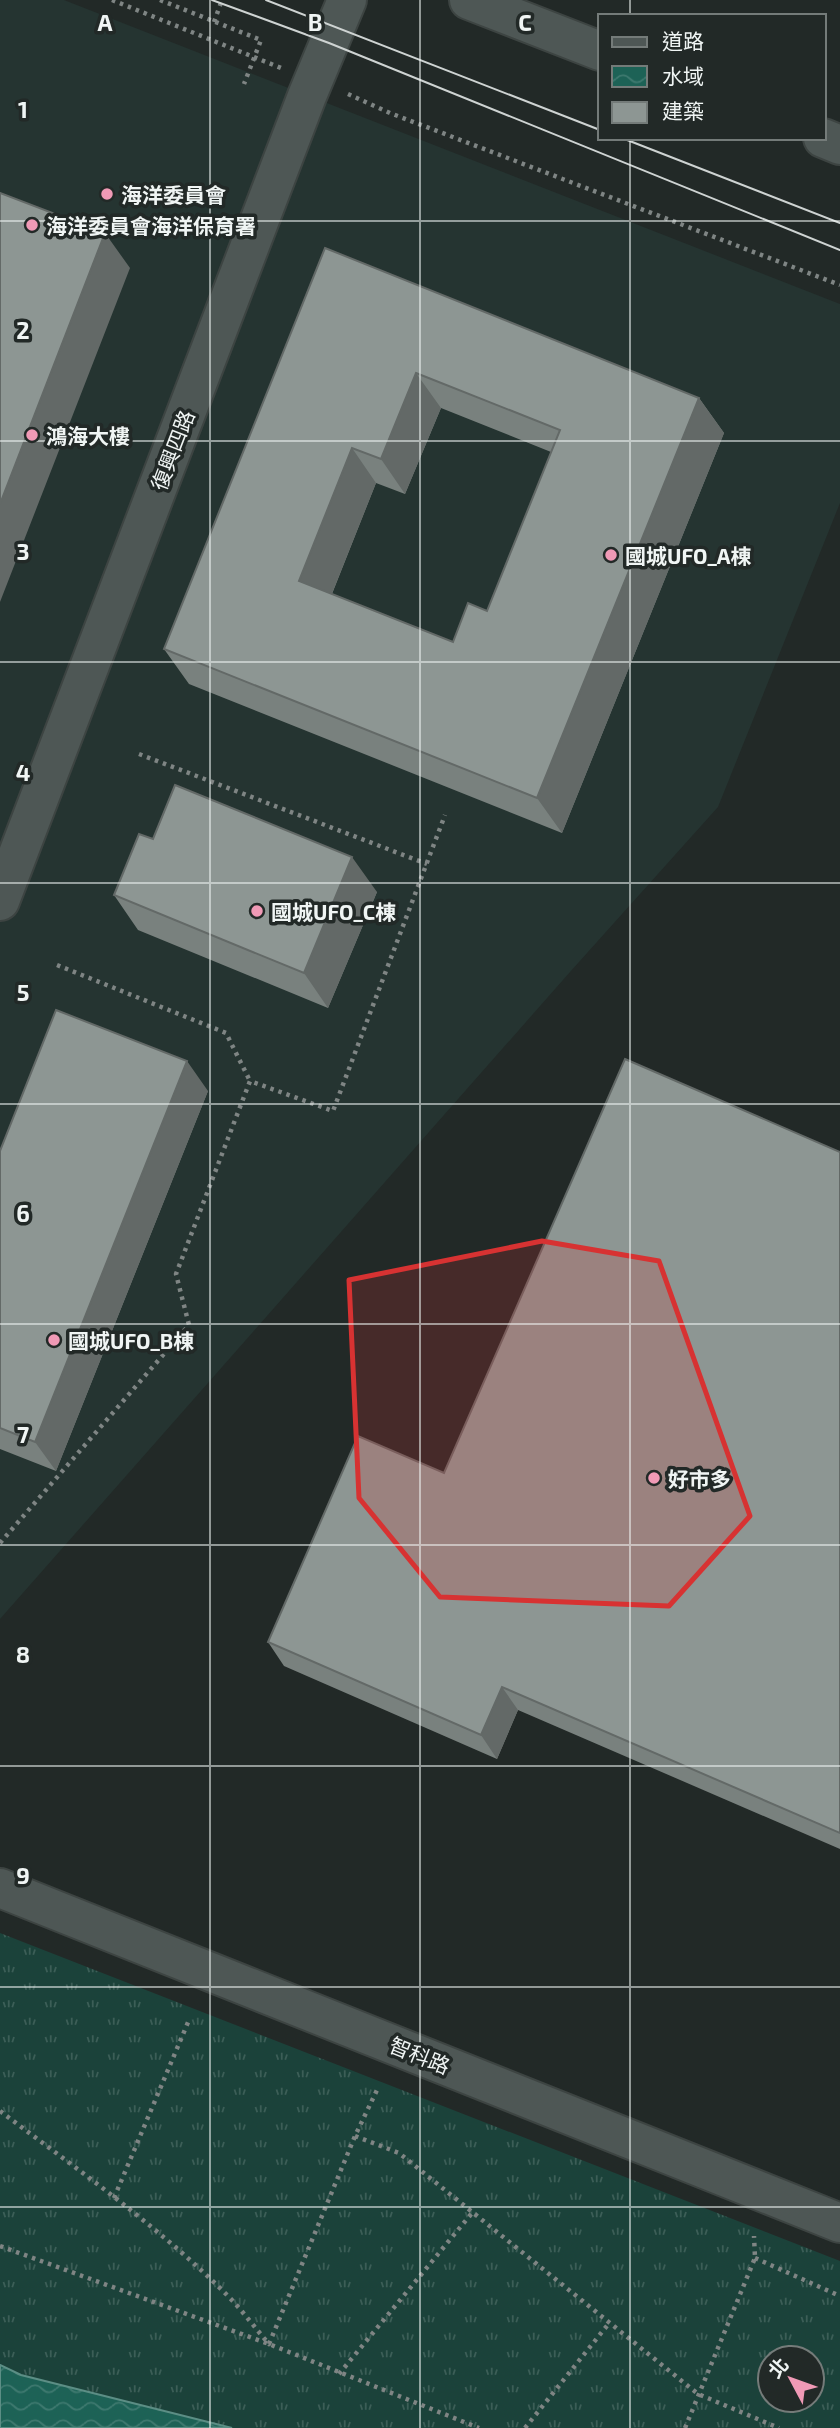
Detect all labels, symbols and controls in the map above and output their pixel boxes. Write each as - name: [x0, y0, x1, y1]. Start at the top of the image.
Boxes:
- text: A: [97, 8, 113, 36]
- text: B: [308, 8, 322, 36]
- text: C: [518, 8, 532, 36]
- legend: [598, 14, 826, 140]
- text: 道路: [662, 28, 704, 53]
- text: 水域: [662, 63, 704, 88]
- text: 1: [18, 95, 28, 123]
- text: 建築: [662, 98, 704, 123]
- place label: 海洋委員會: [121, 182, 226, 207]
- marker: 海洋委員會: [99, 186, 115, 202]
- place label: 海洋委員會海洋保育署: [46, 213, 256, 238]
- marker: 海洋委員會海洋保育署: [24, 217, 40, 233]
- text: 2: [16, 316, 30, 344]
- street label: 復興四路: [145, 406, 199, 494]
- place label: 鴻海大樓: [46, 423, 130, 448]
- marker: 鴻海大樓: [24, 427, 40, 443]
- text: 3: [16, 537, 30, 565]
- place label: 國城UFO_A棟: [625, 543, 752, 568]
- marker: 國城UFO_A棟: [603, 547, 619, 563]
- text: 4: [16, 758, 30, 786]
- place label: 國城UFO_C棟: [271, 899, 396, 924]
- marker: 國城UFO_C棟: [249, 903, 265, 919]
- text: 5: [17, 978, 29, 1006]
- text: 6: [16, 1199, 30, 1227]
- place label: 國城UFO_B棟: [68, 1328, 194, 1353]
- marker: 國城UFO_B棟: [46, 1332, 62, 1348]
- text: 7: [17, 1420, 29, 1448]
- place label: 好市多: [668, 1466, 731, 1491]
- marker: 好市多: [646, 1470, 662, 1486]
- text: 8: [16, 1640, 30, 1668]
- text: 9: [16, 1861, 30, 1889]
- street label: 智科路: [386, 2032, 454, 2078]
- north arrow: [756, 2344, 826, 2414]
- text: 北: [763, 2353, 793, 2382]

